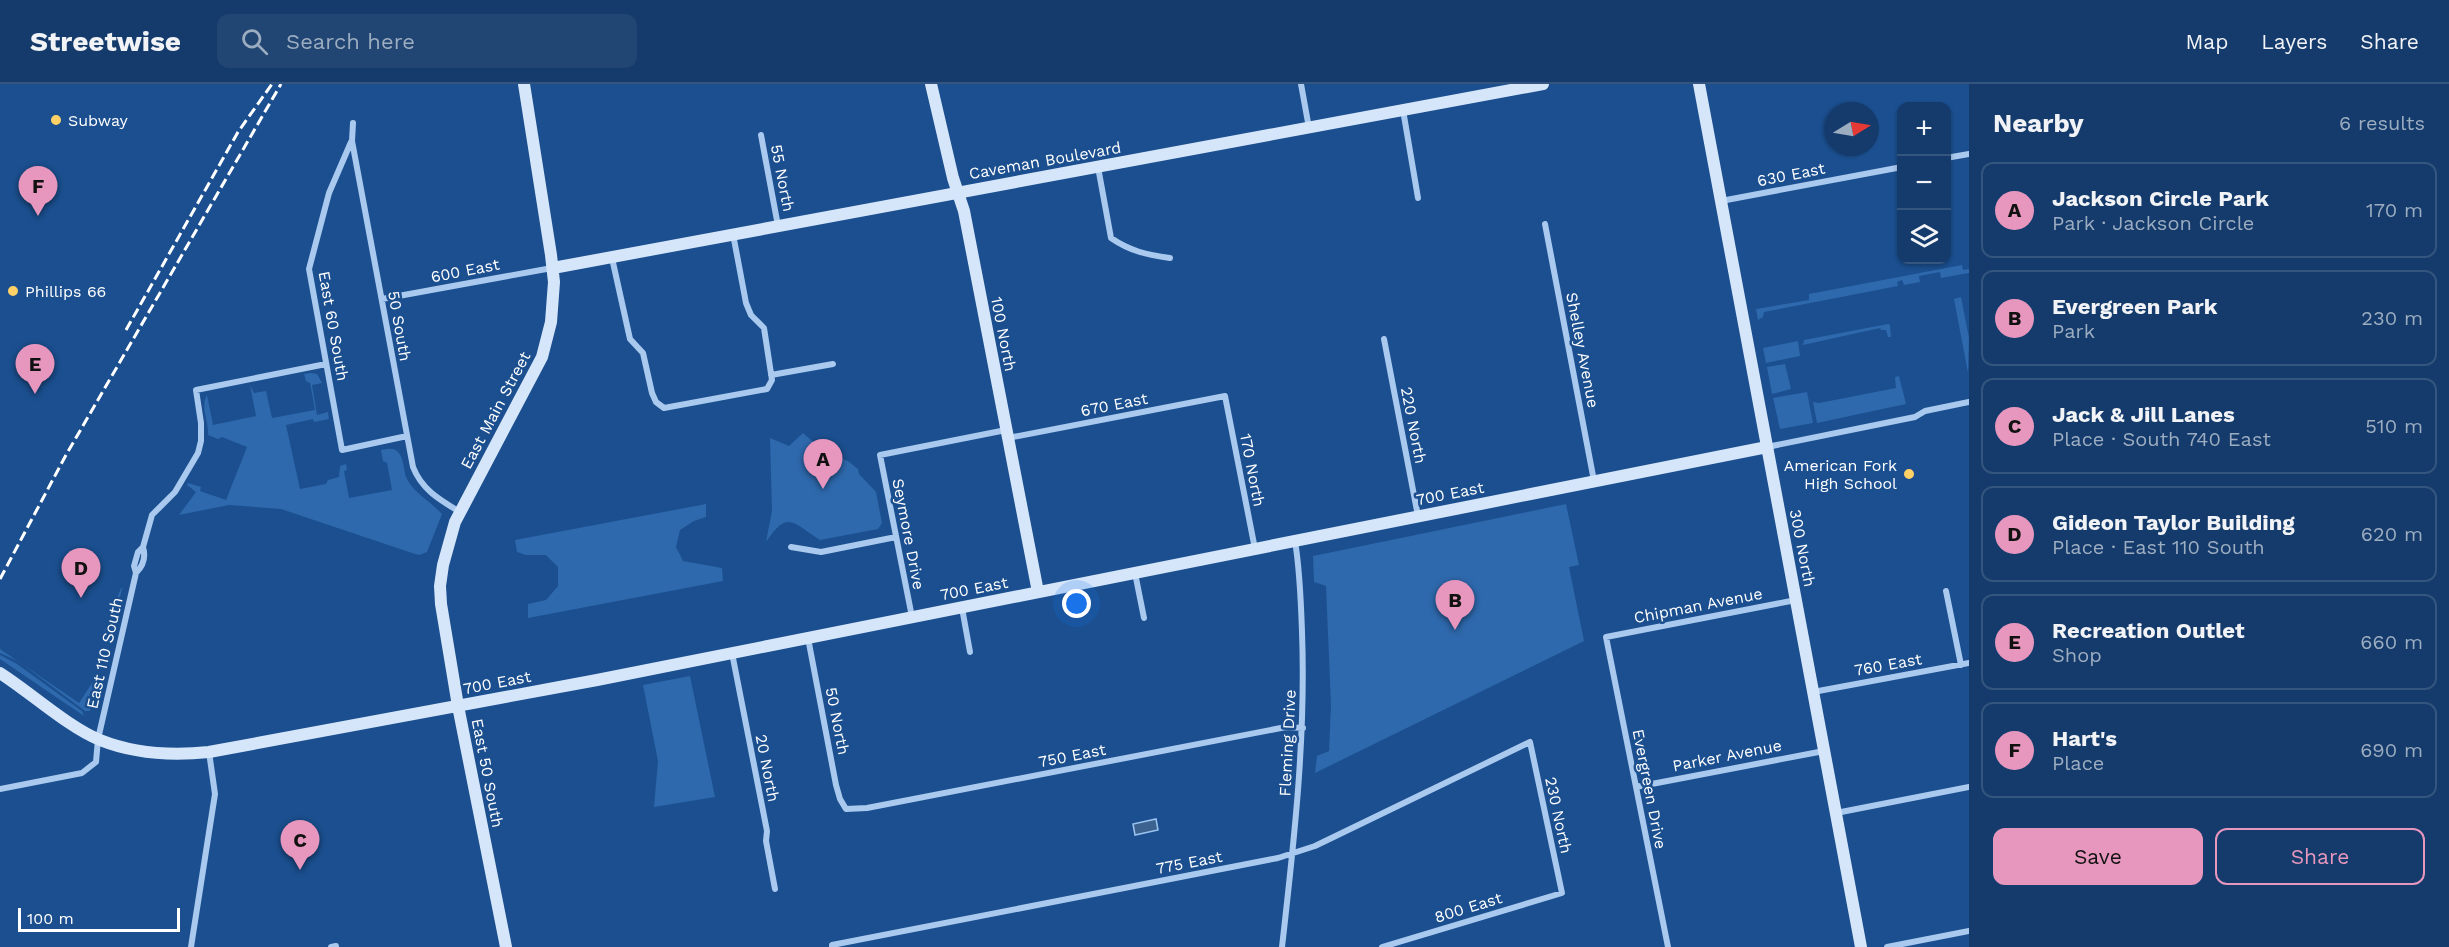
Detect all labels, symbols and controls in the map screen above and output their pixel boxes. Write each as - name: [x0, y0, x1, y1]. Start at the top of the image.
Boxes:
- search box: [217, 14, 637, 68]
- text: Streetwise: [30, 25, 181, 58]
- icon: search: [238, 25, 271, 58]
- text: Search here: [286, 29, 415, 54]
- text: Map: [2185, 29, 2228, 54]
- text: Layers: [2261, 29, 2327, 54]
- text: Share: [2360, 29, 2419, 54]
- north arrow: [1825, 102, 1879, 156]
- map controls: [1897, 102, 1951, 264]
- button: +: [1897, 102, 1951, 156]
- text: Nearby: [1993, 108, 2084, 138]
- place label: Subway: [68, 111, 129, 130]
- text: 6 results: [2339, 111, 2425, 135]
- marker: Subway: [49, 113, 63, 127]
- street label: Caveman Boulevard: [967, 138, 1123, 183]
- street label: 55 North: [767, 143, 798, 213]
- button: −: [1897, 156, 1951, 210]
- street label: 630 East: [1755, 159, 1827, 190]
- pin: F: [18, 166, 57, 216]
- text: Jackson Circle Park: [2052, 186, 2269, 211]
- text: A: [2008, 198, 2021, 222]
- text: 170 m: [2366, 198, 2423, 222]
- button: layers: [1897, 210, 1951, 264]
- text: Park · Jackson Circle: [2052, 211, 2254, 235]
- street label: 600 East: [429, 254, 501, 286]
- street label: East 60 South: [314, 270, 353, 383]
- place label: Phillips 66: [25, 282, 106, 301]
- marker: Phillips 66: [6, 284, 20, 298]
- street label: 50 South: [384, 289, 415, 363]
- street label: Shelley Avenue: [1562, 291, 1603, 409]
- text: Evergreen Park: [2052, 294, 2217, 319]
- street label: 100 North: [987, 295, 1020, 373]
- text: B: [2008, 306, 2021, 330]
- text: 230 m: [2361, 306, 2423, 330]
- text: Park: [2052, 319, 2095, 343]
- pin: E: [15, 344, 54, 394]
- street label: East Main Street: [456, 348, 535, 472]
- street label: 220 North: [1397, 385, 1430, 465]
- street label: 670 East: [1079, 389, 1150, 420]
- text: Jack & Jill Lanes: [2052, 402, 2235, 427]
- text: C: [2008, 414, 2021, 438]
- text: 510 m: [2365, 414, 2423, 438]
- text: Place · South 740 East: [2052, 427, 2271, 451]
- street label: 170 North: [1236, 432, 1269, 508]
- pin: A: [804, 440, 842, 489]
- place label: American Fork High School: [1784, 456, 1897, 493]
- marker: American Fork High School: [1902, 467, 1916, 481]
- street label: Seymore Drive: [888, 477, 929, 591]
- street label: 700 East: [1415, 478, 1486, 509]
- street label: 300 North: [1786, 508, 1819, 588]
- text: Gideon Taylor Building: [2052, 510, 2295, 535]
- text: D: [2007, 522, 2022, 546]
- text: 620 m: [2361, 522, 2423, 546]
- text: Place · East 110 South: [2052, 535, 2265, 559]
- pin: D: [62, 548, 100, 598]
- street label: 700 East: [939, 573, 1010, 604]
- pin: B: [1436, 580, 1474, 630]
- street label: Chipman Avenue: [1632, 584, 1764, 627]
- your location: [1062, 589, 1091, 618]
- street label: East 110 South: [82, 596, 127, 711]
- text: Recreation Outlet: [2052, 618, 2245, 643]
- text: E: [2008, 630, 2021, 654]
- text: 660 m: [2360, 630, 2423, 654]
- text: Shop: [2052, 643, 2102, 667]
- street label: 760 East: [1853, 649, 1924, 680]
- street label: 700 East: [462, 667, 533, 698]
- street label: 50 North: [822, 686, 853, 757]
- street label: Fleming Drive: [1275, 689, 1300, 797]
- street label: East 50 South: [468, 717, 507, 829]
- text: Hart's: [2052, 726, 2117, 751]
- street label: Evergreen Drive: [1629, 728, 1670, 851]
- street label: 20 North: [752, 733, 783, 804]
- street label: Parker Avenue: [1671, 736, 1783, 775]
- text: F: [2008, 738, 2021, 762]
- text: 690 m: [2360, 738, 2423, 762]
- street label: 750 East: [1037, 740, 1108, 771]
- text: Place: [2052, 751, 2104, 775]
- street label: 230 North: [1541, 775, 1576, 855]
- pin: C: [280, 820, 320, 870]
- button: Save: [1993, 828, 2203, 885]
- button: Share: [2215, 828, 2425, 885]
- street label: 775 East: [1154, 847, 1224, 878]
- street label: 800 East: [1432, 888, 1504, 927]
- scale bar: [18, 905, 180, 932]
- text: 100 m: [27, 909, 74, 928]

